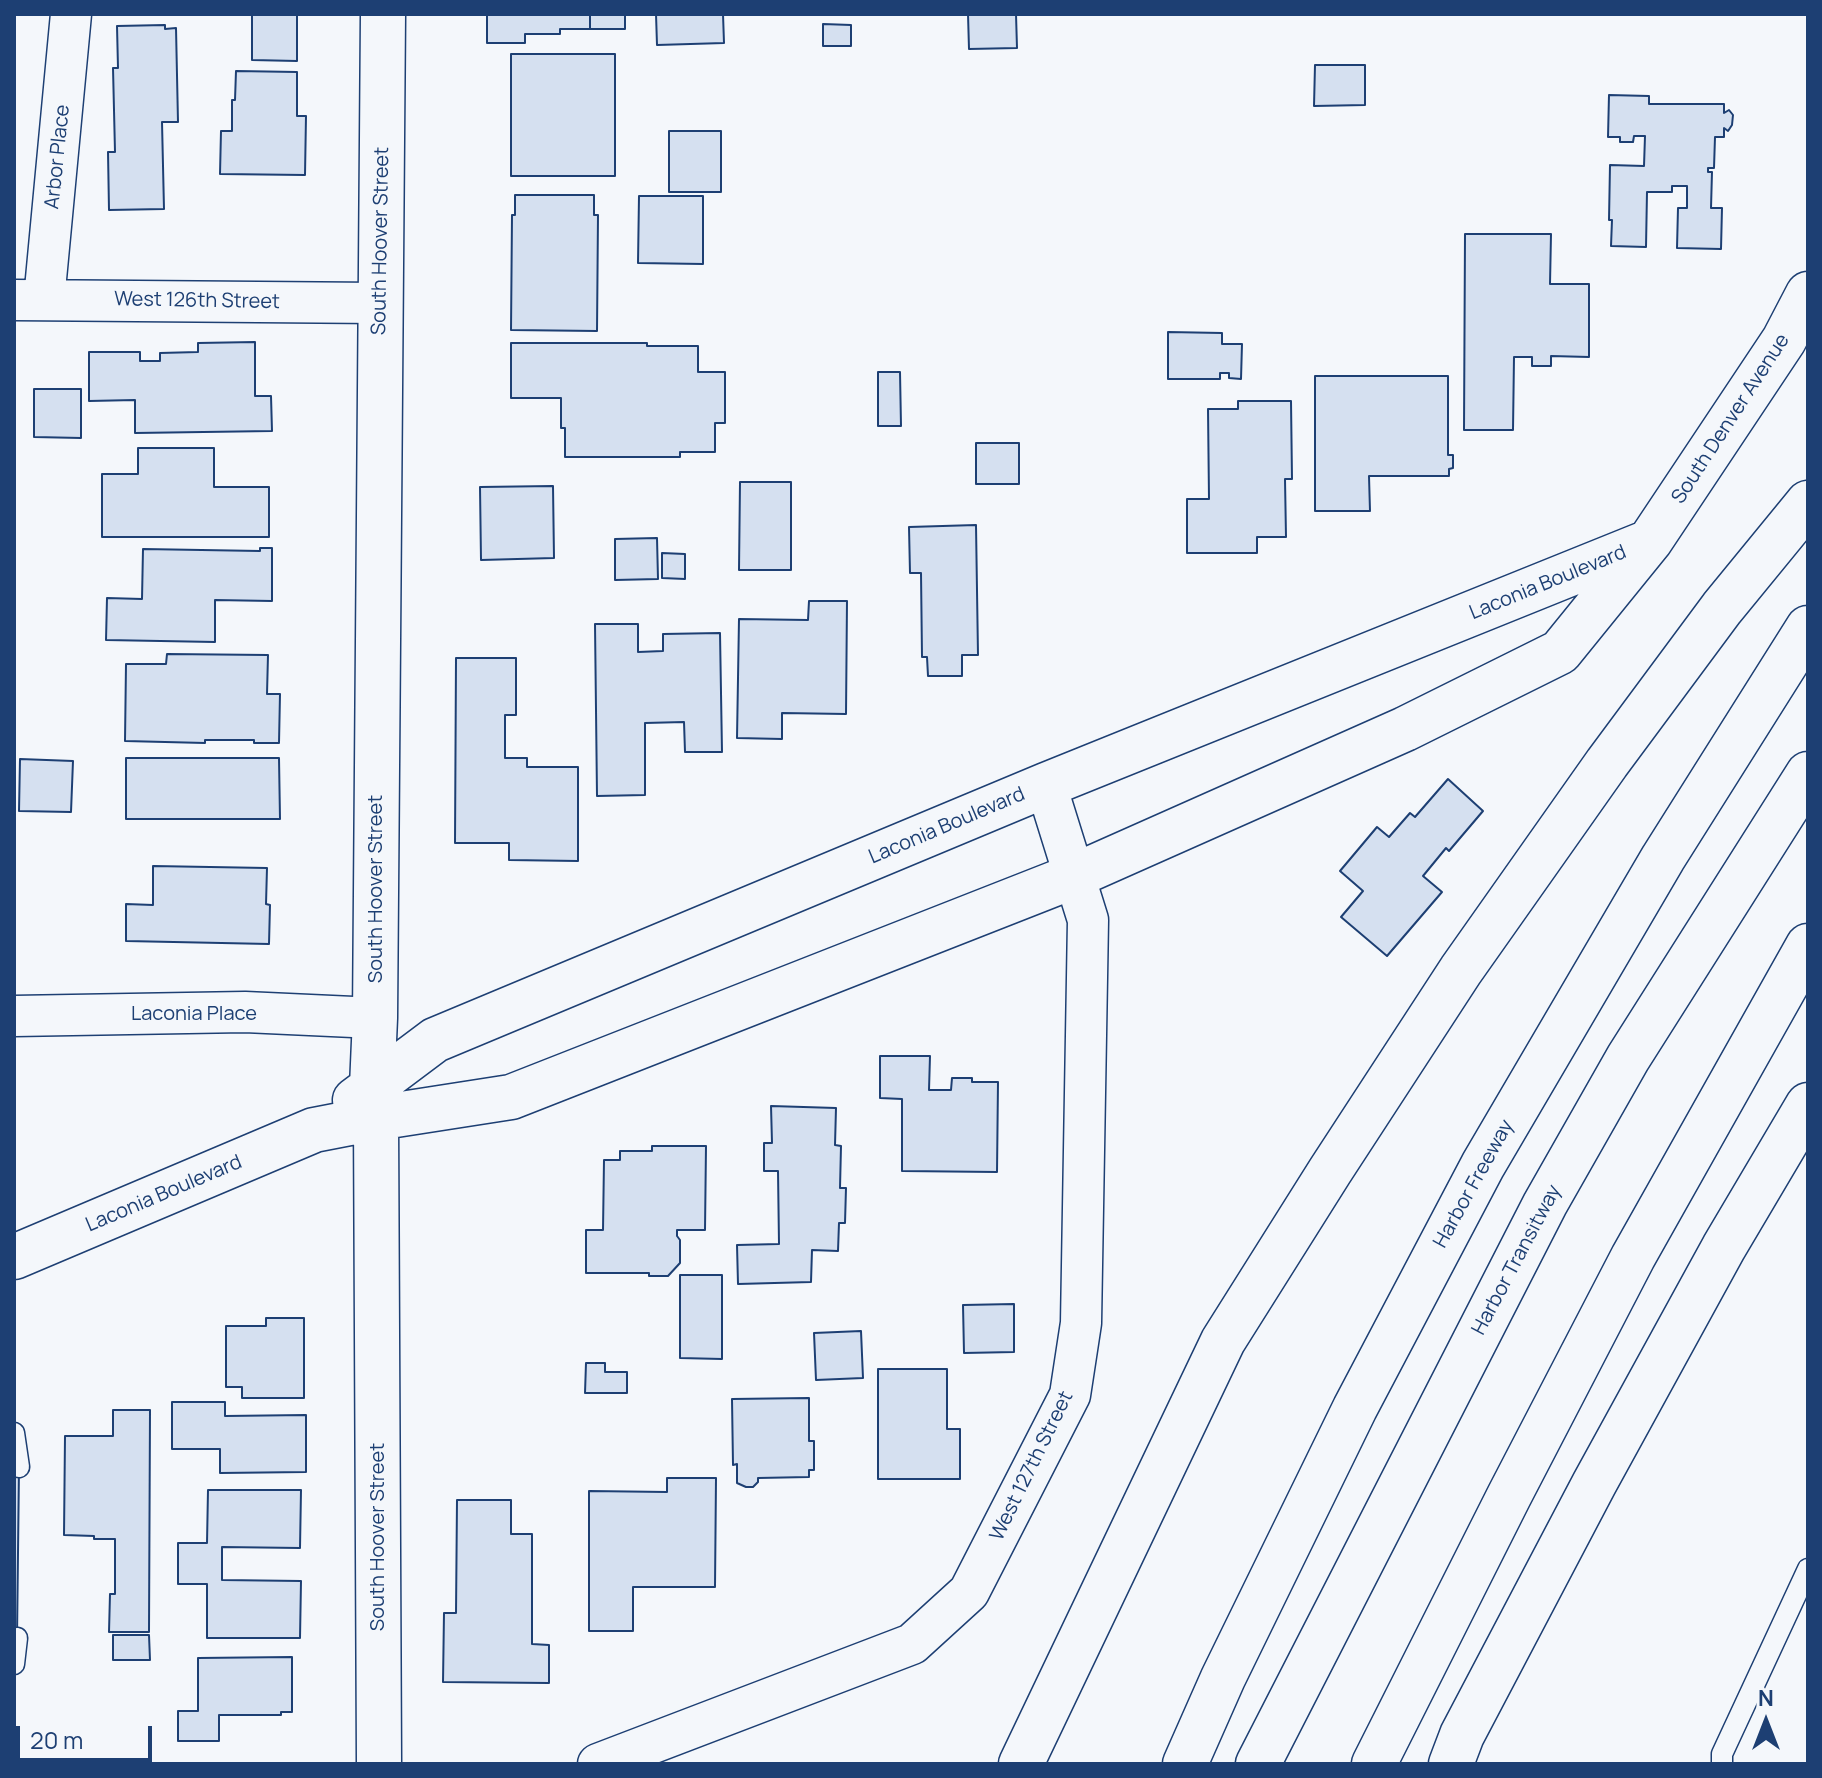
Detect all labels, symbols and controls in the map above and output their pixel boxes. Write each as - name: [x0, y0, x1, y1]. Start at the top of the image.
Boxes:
- street label: Arbor Place: [41, 103, 75, 211]
- street label: South Hoover Street: [367, 147, 395, 335]
- street label: West 126th Street: [114, 288, 280, 314]
- street label: South Denver Avenue: [1667, 330, 1795, 508]
- street label: Laconia Boulevard: [1466, 541, 1630, 625]
- street label: Laconia Boulevard: [865, 782, 1029, 870]
- street label: South Hoover Street: [364, 795, 388, 983]
- street label: Laconia Place: [131, 1002, 257, 1026]
- street label: Harbor Freeway: [1429, 1116, 1519, 1252]
- street label: Laconia Boulevard: [82, 1150, 246, 1238]
- street label: Harbor Transitway: [1467, 1181, 1567, 1339]
- street label: West 127th Street: [985, 1387, 1079, 1545]
- street label: South Hoover Street: [366, 1443, 390, 1631]
- north arrow: [1726, 1682, 1806, 1762]
- text: N: [1758, 1683, 1774, 1713]
- scale bar: [20, 1710, 156, 1760]
- text: 20 m: [30, 1723, 83, 1756]

